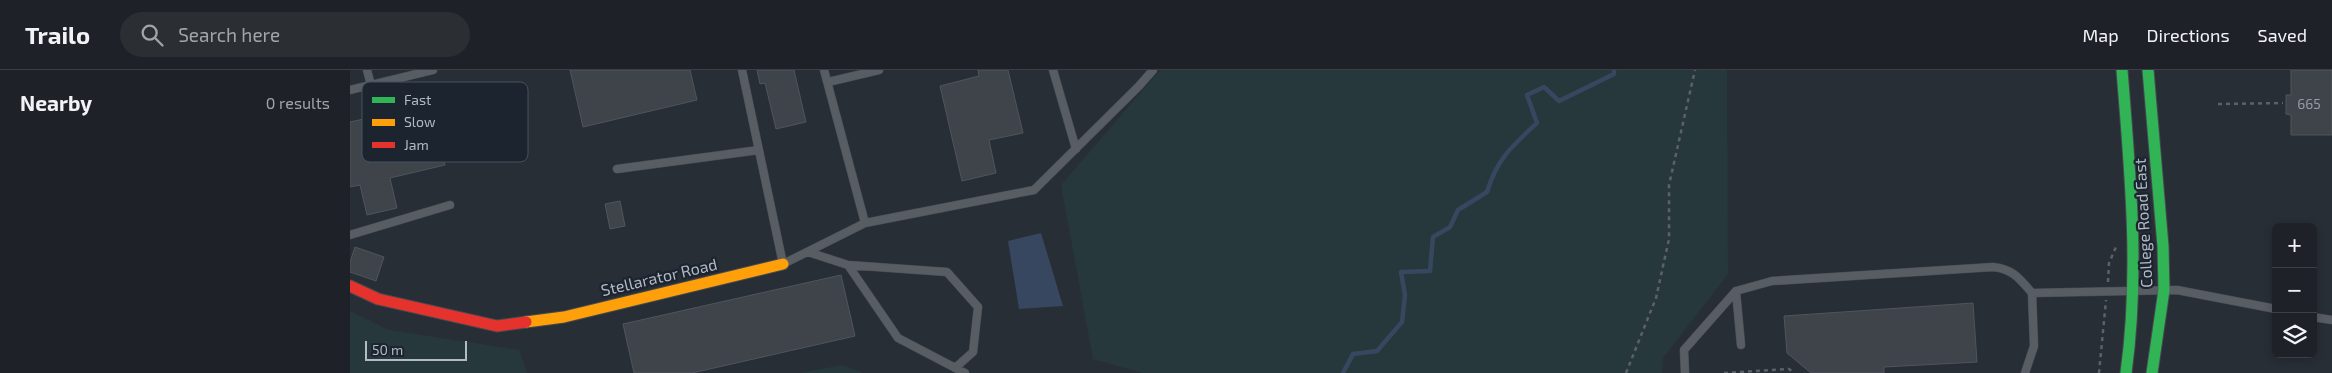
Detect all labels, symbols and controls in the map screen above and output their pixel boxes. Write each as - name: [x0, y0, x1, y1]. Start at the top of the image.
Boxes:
- search box: [120, 12, 470, 57]
- text: Trailo: [25, 20, 90, 49]
- icon: search: [138, 21, 166, 49]
- text: Search here: [178, 23, 280, 46]
- text: Map: [2082, 24, 2119, 46]
- text: Directions: [2147, 24, 2230, 46]
- text: Saved: [2258, 24, 2307, 46]
- legend: [362, 82, 528, 162]
- text: Nearby: [20, 90, 92, 115]
- text: Fast: [404, 91, 431, 108]
- text: 0 results: [266, 93, 330, 112]
- house number: 665: [2297, 95, 2321, 112]
- text: Slow: [404, 113, 436, 130]
- text: Jam: [404, 136, 429, 153]
- street label: College Road East: [2130, 158, 2155, 288]
- map controls: [2272, 223, 2317, 358]
- button: +: [2272, 223, 2317, 268]
- street label: Stellarator Road: [599, 254, 719, 299]
- button: −: [2272, 268, 2317, 313]
- button: layers: [2272, 313, 2317, 358]
- scale bar: [365, 338, 468, 361]
- text: 50 m: [372, 341, 403, 358]

